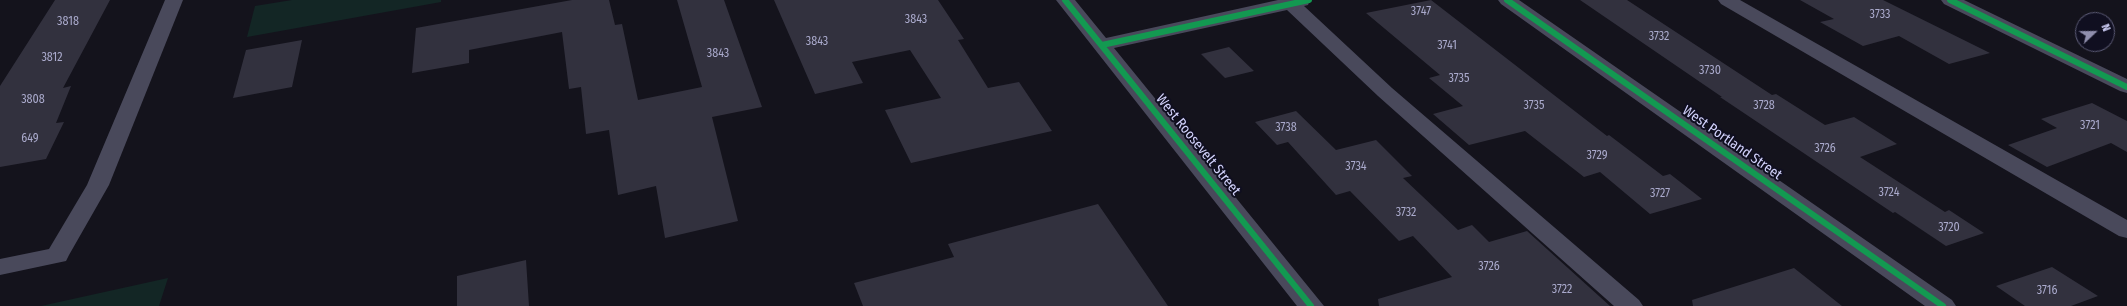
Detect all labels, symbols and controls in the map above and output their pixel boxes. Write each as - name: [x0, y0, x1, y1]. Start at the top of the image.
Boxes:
- house number: 3747: [1411, 5, 1431, 19]
- house number: 3733: [1870, 8, 1890, 22]
- north arrow: [2075, 12, 2115, 52]
- house number: 3843: [905, 13, 927, 27]
- house number: 3818: [57, 15, 79, 29]
- text: N: [2098, 22, 2113, 33]
- house number: 3732: [1649, 30, 1669, 44]
- house number: 3843: [806, 35, 828, 49]
- house number: 3741: [1437, 39, 1457, 53]
- house number: 3843: [707, 47, 729, 61]
- house number: 3812: [41, 51, 63, 65]
- house number: 3730: [1699, 64, 1721, 78]
- house number: 3735: [1448, 72, 1470, 86]
- street label: West Roosevelt Street: [1152, 91, 1244, 199]
- house number: 3808: [21, 93, 45, 107]
- house number: 3735: [1523, 99, 1545, 113]
- house number: 3728: [1753, 99, 1775, 113]
- street label: West Portland Street: [1679, 102, 1785, 184]
- house number: 3721: [2080, 119, 2100, 133]
- house number: 3738: [1275, 121, 1297, 135]
- house number: 649: [21, 132, 39, 146]
- house number: 3726: [1814, 142, 1836, 156]
- house number: 3729: [1586, 149, 1608, 163]
- house number: 3734: [1345, 160, 1367, 174]
- house number: 3724: [1879, 186, 1899, 200]
- house number: 3727: [1650, 187, 1670, 201]
- house number: 3732: [1396, 206, 1416, 220]
- house number: 3720: [1938, 221, 1960, 235]
- house number: 3726: [1478, 260, 1500, 274]
- house number: 3722: [1552, 283, 1572, 297]
- house number: 3716: [2037, 284, 2057, 298]

